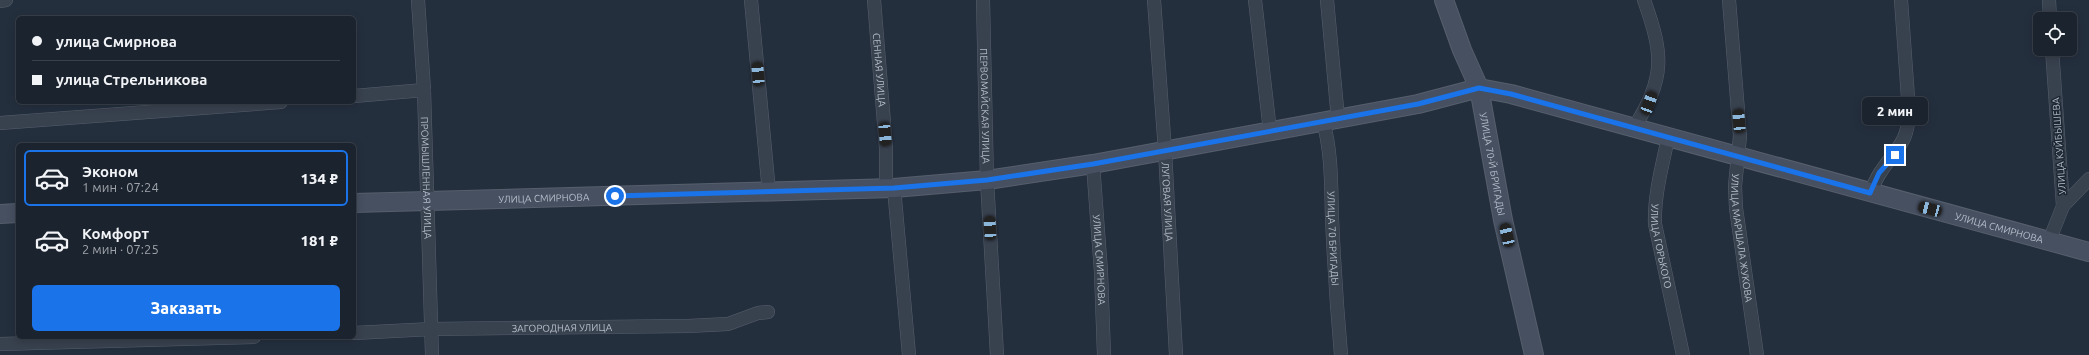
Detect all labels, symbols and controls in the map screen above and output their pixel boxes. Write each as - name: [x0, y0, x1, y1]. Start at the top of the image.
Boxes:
- map controls: [2033, 12, 2077, 56]
- button: locate: [2033, 12, 2077, 56]
- text: улица Смирнова: [56, 33, 177, 50]
- street label: СЕННАЯ УЛИЦА: [871, 33, 888, 108]
- street label: ПЕРВОМАЙСКАЯ УЛИЦА: [979, 48, 992, 164]
- car: [751, 62, 765, 86]
- text: улица Стрельникова: [56, 71, 207, 88]
- car: [1639, 90, 1659, 116]
- callout: 2 мин: [1862, 97, 1928, 125]
- street label: УЛИЦА КУЙБЫШЕВА: [2050, 97, 2068, 195]
- text: 2 мин: [1877, 104, 1913, 118]
- car: [1732, 109, 1746, 133]
- street label: УЛИЦА 70-Й БРИГАДЫ: [1478, 111, 1508, 216]
- street label: ПРОМЫШЛЕННАЯ УЛИЦА: [419, 117, 434, 239]
- car: [878, 122, 892, 146]
- route end: [1886, 146, 1904, 164]
- icon: car: [34, 160, 70, 196]
- street label: ЛУГОВАЯ УЛИЦА: [1160, 161, 1175, 242]
- text: Эконом: [82, 163, 138, 180]
- text: 134 ₽: [301, 170, 338, 187]
- street label: УЛИЦА МАРШАЛА ЖУКОВА: [1729, 173, 1755, 303]
- text: 1 мин · 07:24: [82, 180, 159, 194]
- route start: [606, 187, 624, 205]
- street label: УЛИЦА СМИРНОВА: [498, 191, 590, 204]
- street label: УЛИЦА 70 БРИГАДЫ: [1326, 191, 1341, 286]
- car: [1917, 200, 1943, 218]
- street label: УЛИЦА ГОРЬКОГО: [1649, 203, 1674, 290]
- street label: УЛИЦА СМИРНОВА: [1954, 210, 2045, 245]
- street label: УЛИЦА СМИРНОВА: [1091, 214, 1108, 306]
- car: [983, 216, 997, 240]
- icon: car: [34, 222, 70, 258]
- car: [1498, 222, 1516, 248]
- text: Комфорт: [82, 225, 149, 242]
- text: 181 ₽: [301, 232, 338, 249]
- text: 2 мин · 07:25: [82, 242, 159, 256]
- button: Заказать: [32, 285, 340, 331]
- street label: ЗАГОРОДНАЯ УЛИЦА: [512, 321, 613, 334]

